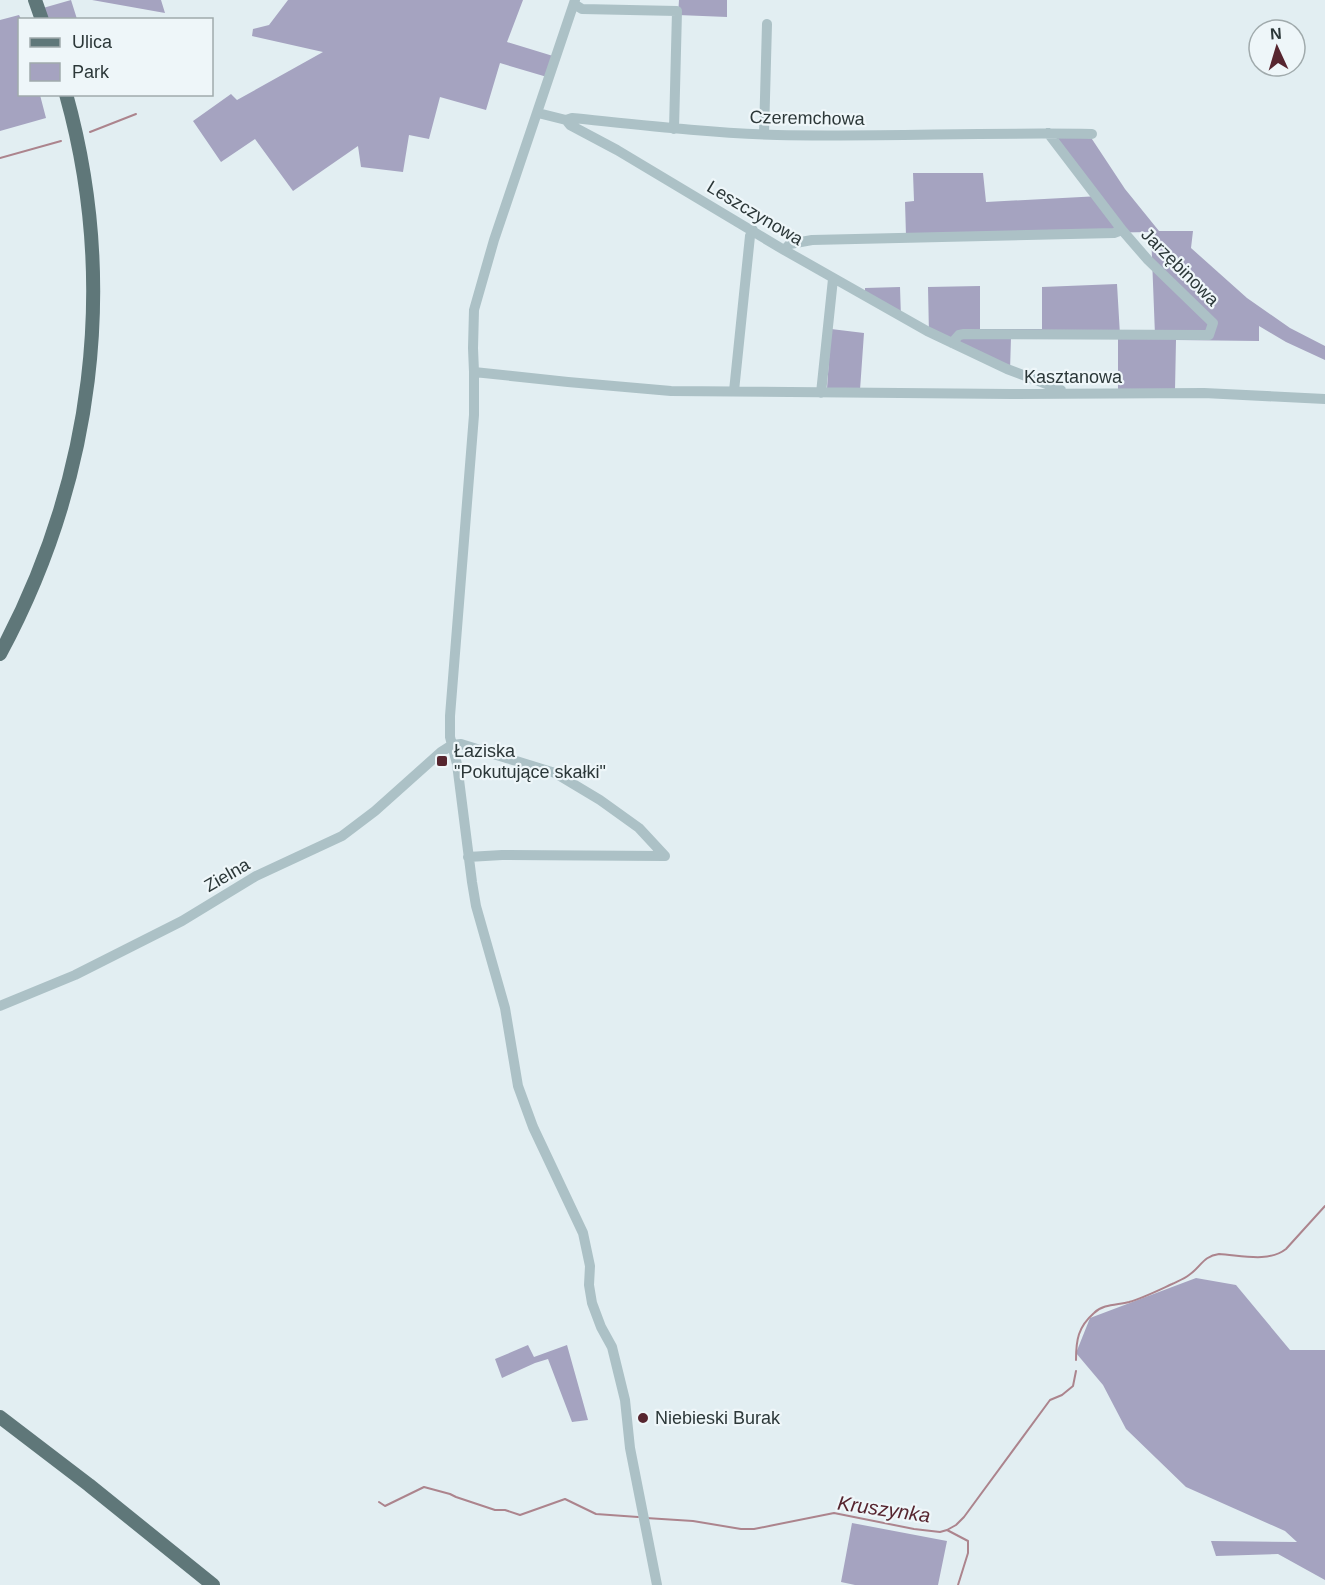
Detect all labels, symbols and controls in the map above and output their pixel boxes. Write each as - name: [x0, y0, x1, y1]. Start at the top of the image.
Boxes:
- legend: [18, 18, 213, 96]
- north arrow: [1247, 18, 1307, 78]
- text: N: [1270, 25, 1282, 42]
- text: Ulica: [72, 32, 113, 52]
- text: Park: [72, 62, 110, 82]
- street label: Czeremchowa: [749, 107, 866, 129]
- street label: Leszczynowa: [704, 177, 807, 250]
- street label: Jarzębinowa: [1137, 224, 1223, 310]
- street label: Kasztanowa: [1024, 367, 1123, 387]
- place label: Łaziska "Pokutujące skałki": [454, 741, 606, 782]
- marker: Łaziska "Pokutujące skałki": [435, 754, 449, 768]
- street label: Zielna: [201, 854, 254, 896]
- place label: Niebieski Burak: [655, 1408, 781, 1428]
- marker: Niebieski Burak: [636, 1411, 650, 1425]
- water label: Kruszynka: [836, 1492, 932, 1526]

